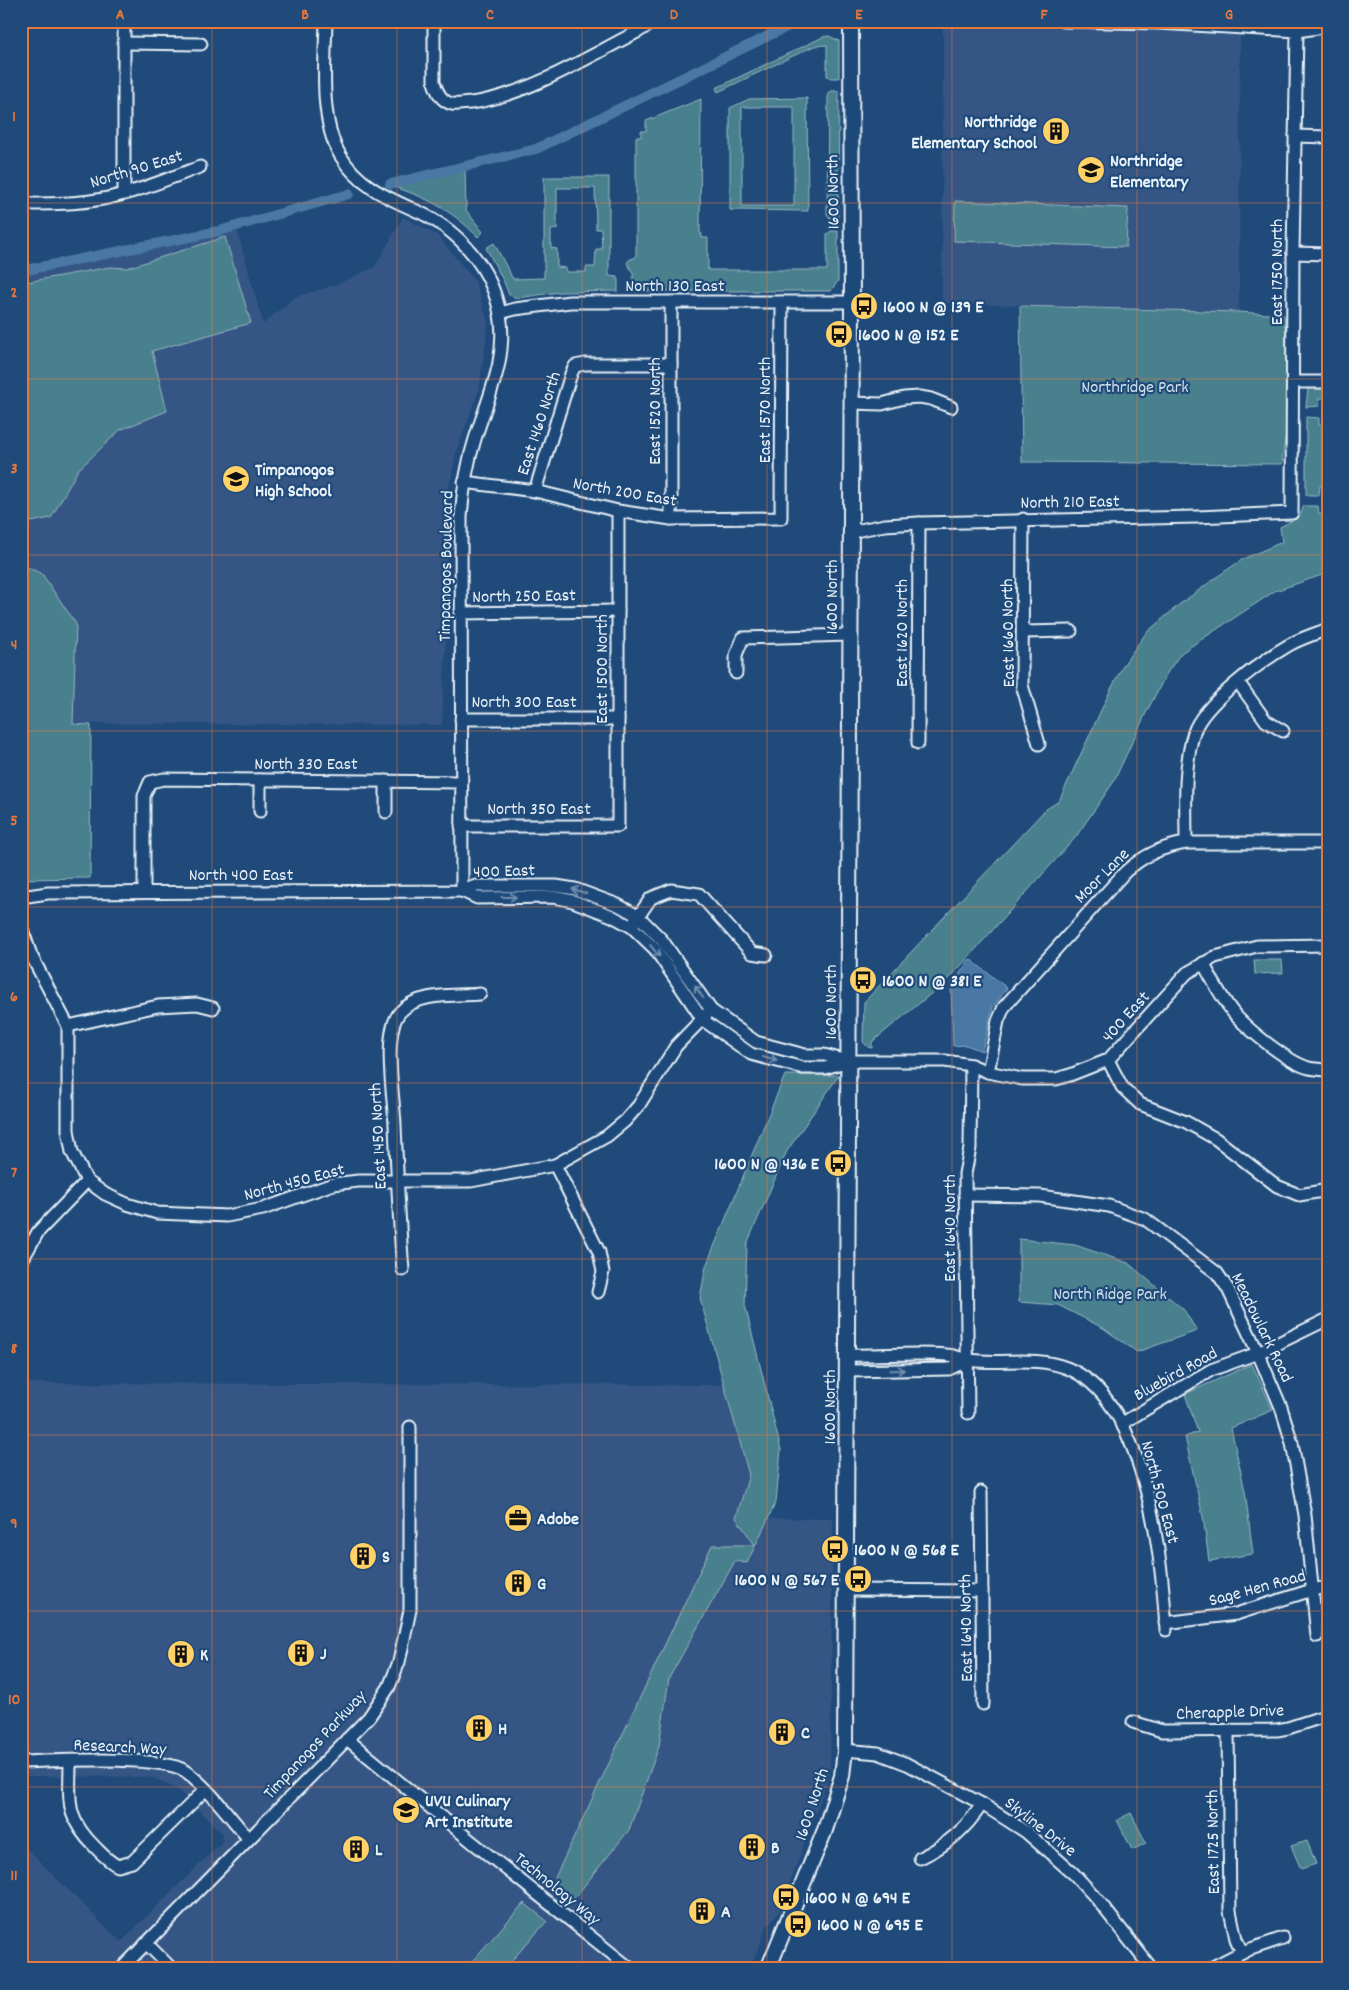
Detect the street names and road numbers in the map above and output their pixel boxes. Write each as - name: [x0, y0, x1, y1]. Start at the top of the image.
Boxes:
- street label: North 90 East: [87, 144, 186, 196]
- street label: 1600 North: [821, 154, 848, 230]
- street label: East 1750 North: [1266, 219, 1291, 325]
- street label: North 130 East: [625, 275, 725, 300]
- street label: East 1520 North: [644, 357, 669, 465]
- street label: East 1570 North: [754, 357, 779, 463]
- street label: East 1460 North: [512, 369, 569, 479]
- street label: North 200 East: [571, 472, 679, 515]
- street label: Timpanogos Boulevard: [434, 490, 461, 642]
- street label: North 210 East: [1020, 490, 1120, 517]
- street label: 1600 North: [821, 560, 846, 634]
- street label: East 1660 North: [996, 578, 1023, 688]
- street label: East 1620 North: [891, 579, 916, 687]
- street label: North 250 East: [472, 584, 576, 611]
- street label: East 1500 North: [591, 614, 616, 724]
- street label: North 300 East: [471, 691, 577, 716]
- street label: North 330 East: [254, 753, 358, 778]
- street label: North 350 East: [487, 798, 591, 823]
- street label: Moor Lane: [1069, 843, 1136, 910]
- street label: 400 East: [473, 859, 536, 886]
- street label: North 400 East: [189, 864, 294, 889]
- street label: 1600 North: [820, 965, 845, 1039]
- street label: 400 East: [1097, 986, 1157, 1049]
- street label: East 1450 North: [364, 1082, 395, 1190]
- street label: North 450 East: [242, 1158, 348, 1209]
- street label: East 1640 North: [939, 1174, 964, 1282]
- street label: Meadowlark Road: [1223, 1269, 1298, 1387]
- street label: Bluebird Road: [1130, 1342, 1223, 1409]
- street label: 1600 North: [819, 1370, 844, 1444]
- street label: North 500 East: [1133, 1438, 1184, 1547]
- street label: Sage Hen Road: [1206, 1564, 1309, 1614]
- street label: East 1640 North: [954, 1574, 981, 1682]
- street label: Timpanogos Parkway: [258, 1685, 374, 1806]
- street label: Cherapple Drive: [1176, 1699, 1284, 1728]
- street label: Research Way: [73, 1734, 168, 1763]
- street label: 1600 North: [790, 1765, 837, 1844]
- street label: East 1725 North: [1201, 1789, 1228, 1894]
- street label: Skyline Drive: [998, 1792, 1081, 1864]
- street label: Technology Way: [508, 1847, 605, 1933]

